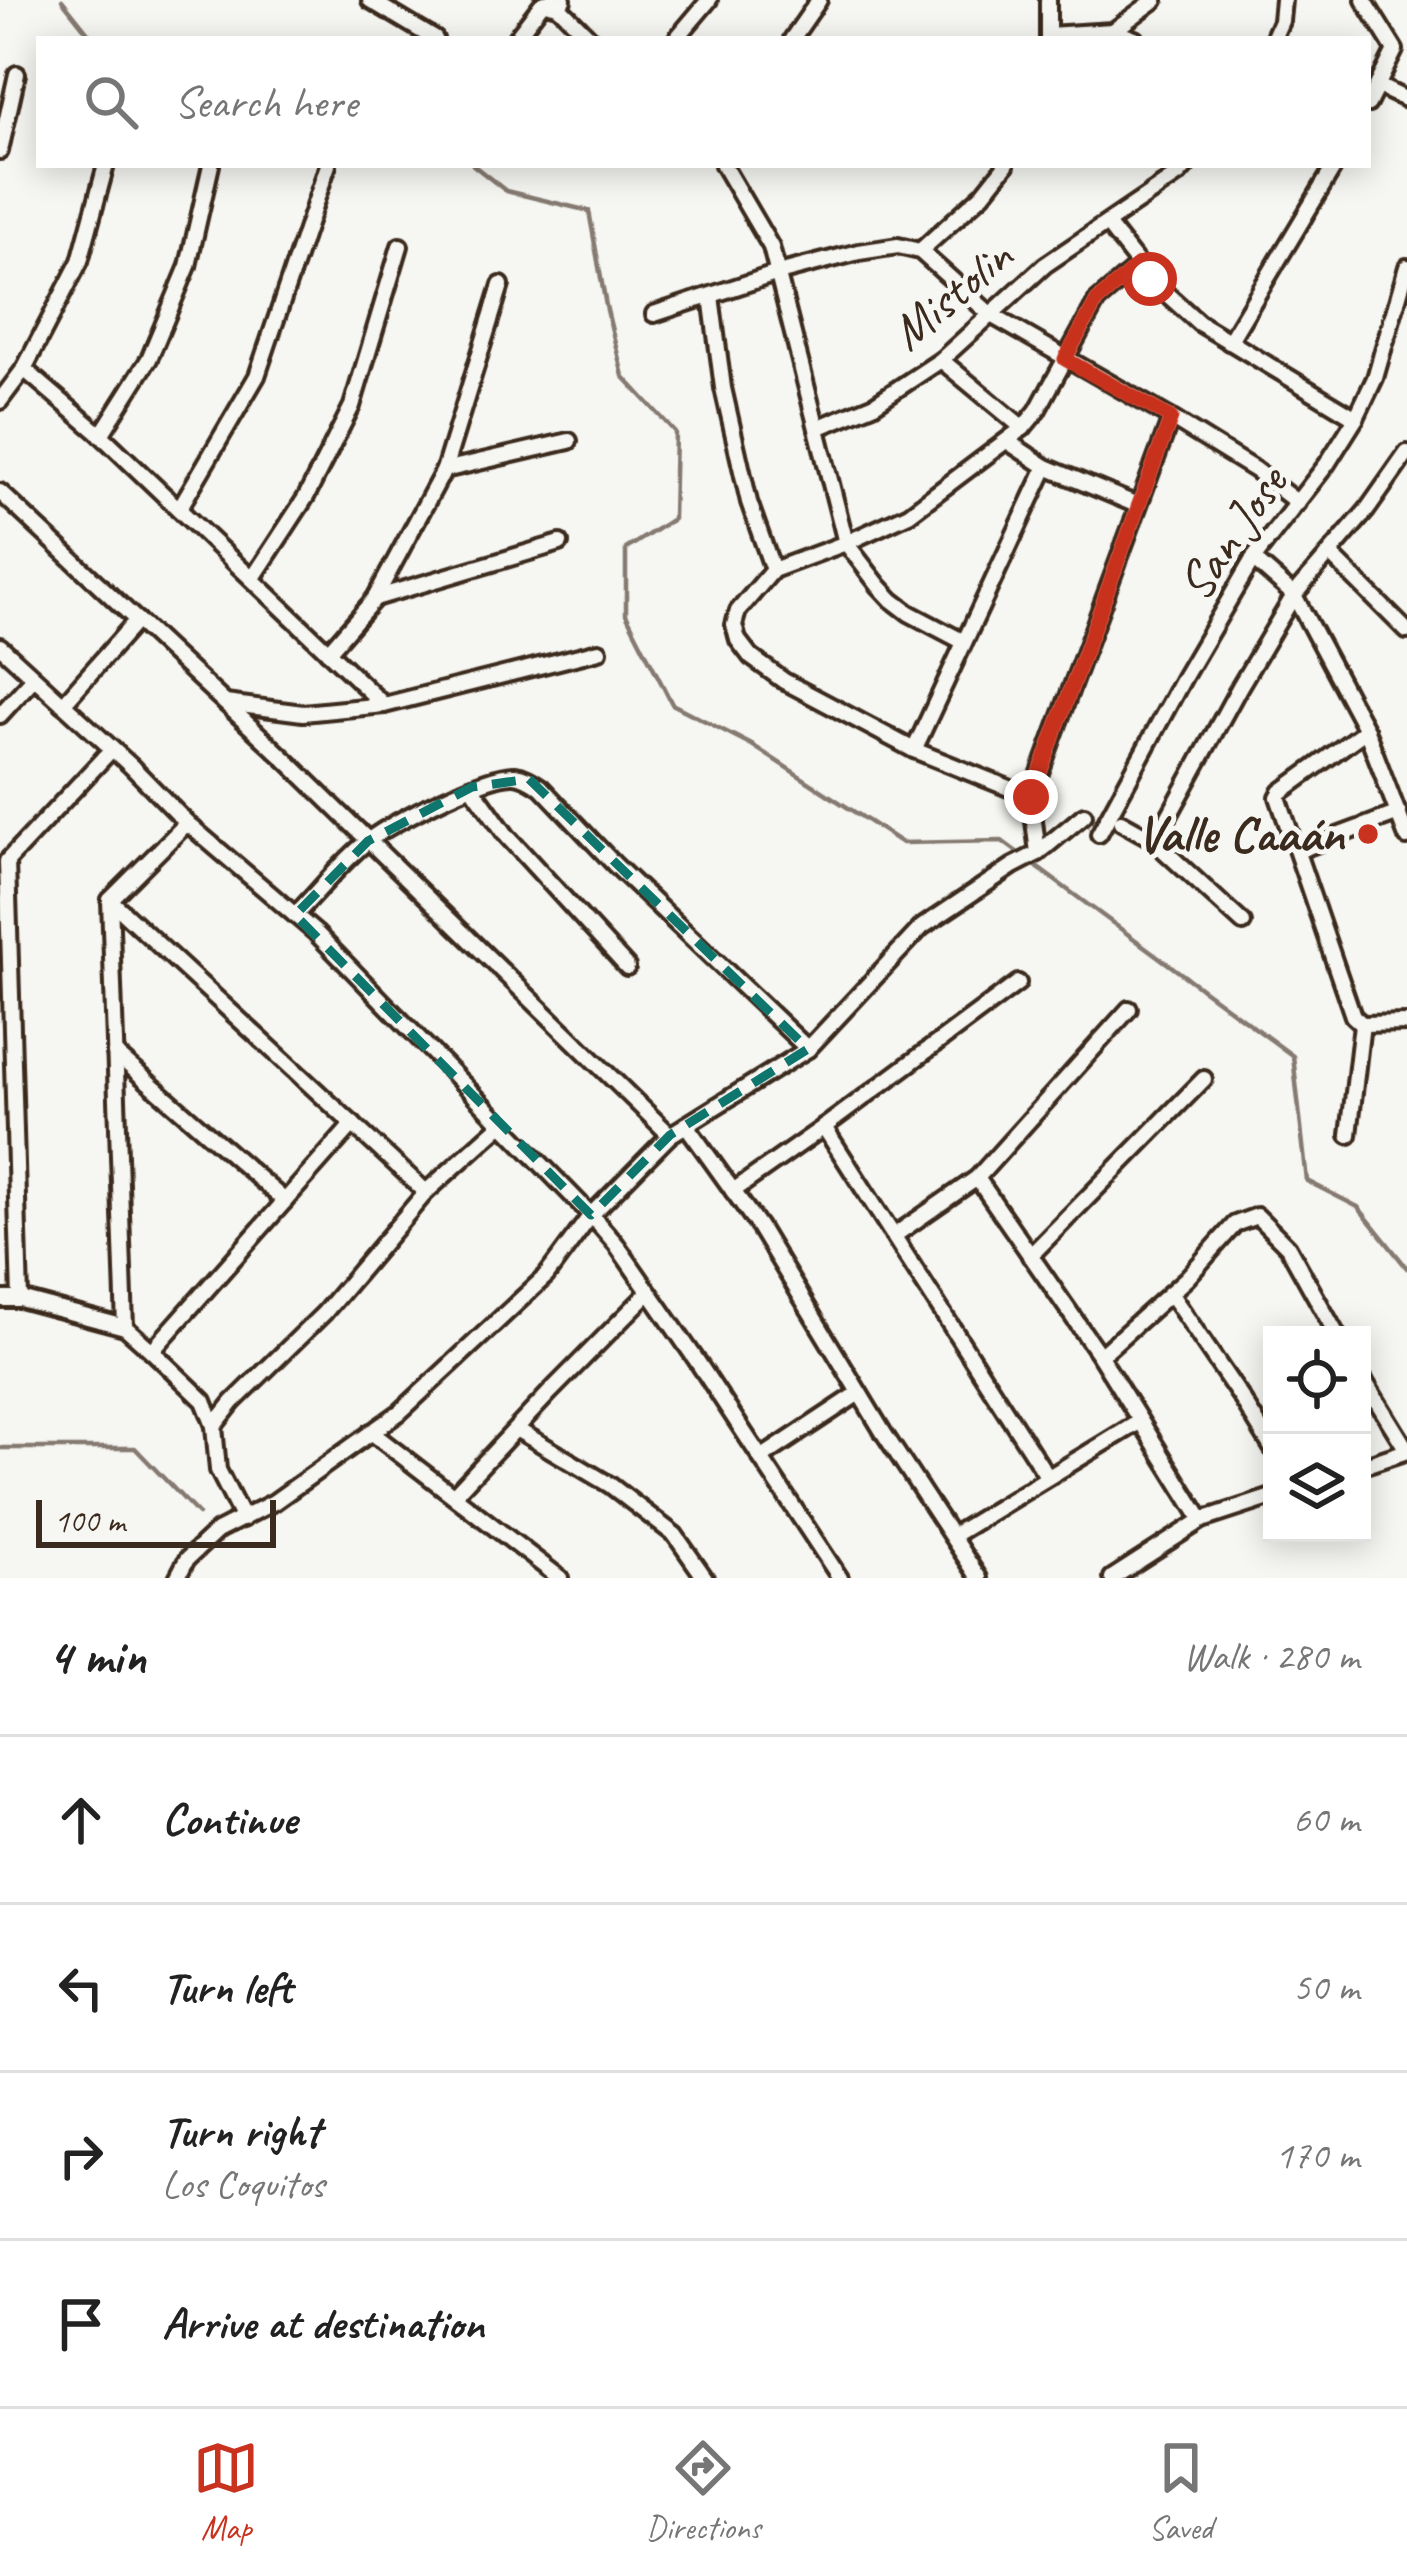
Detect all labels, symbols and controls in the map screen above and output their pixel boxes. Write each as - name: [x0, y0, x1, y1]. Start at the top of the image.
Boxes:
- search box: [36, 36, 1371, 168]
- icon: search: [78, 69, 144, 135]
- text: Search here: [174, 74, 357, 131]
- street label: Mistolin: [877, 223, 1027, 364]
- route start: [1123, 252, 1177, 306]
- street label: San Jose: [1163, 451, 1303, 613]
- route end: [1004, 770, 1058, 824]
- place label: Valle Caaán: [1136, 802, 1346, 866]
- marker: Valle Caaán: [1355, 821, 1381, 847]
- map controls: [1263, 1326, 1371, 1542]
- button: locate: [1263, 1326, 1371, 1434]
- button: layers: [1263, 1434, 1371, 1542]
- scale bar: [36, 1494, 276, 1547]
- text: 100 m: [54, 1500, 125, 1542]
- text: 4 min: [48, 1624, 146, 1688]
- text: Walk · 280 m: [1183, 1632, 1359, 1681]
- icon: ahead: [48, 1787, 114, 1853]
- text: Continue: [162, 1791, 296, 1848]
- text: 60 m: [1293, 1795, 1359, 1844]
- icon: left: [48, 1955, 114, 2021]
- text: Turn left: [162, 1959, 292, 2016]
- text: 50 m: [1293, 1963, 1359, 2012]
- text: Turn right: [162, 2103, 320, 2160]
- icon: right: [48, 2123, 114, 2189]
- text: 170 m: [1275, 2131, 1359, 2180]
- text: Los Coquitos: [162, 2160, 324, 2209]
- icon: arrive: [48, 2291, 114, 2357]
- text: Arrive at destination: [162, 2295, 484, 2352]
- tab: Map: [193, 2435, 259, 2549]
- tab: Directions: [646, 2435, 761, 2549]
- tab: Saved: [1148, 2435, 1214, 2549]

